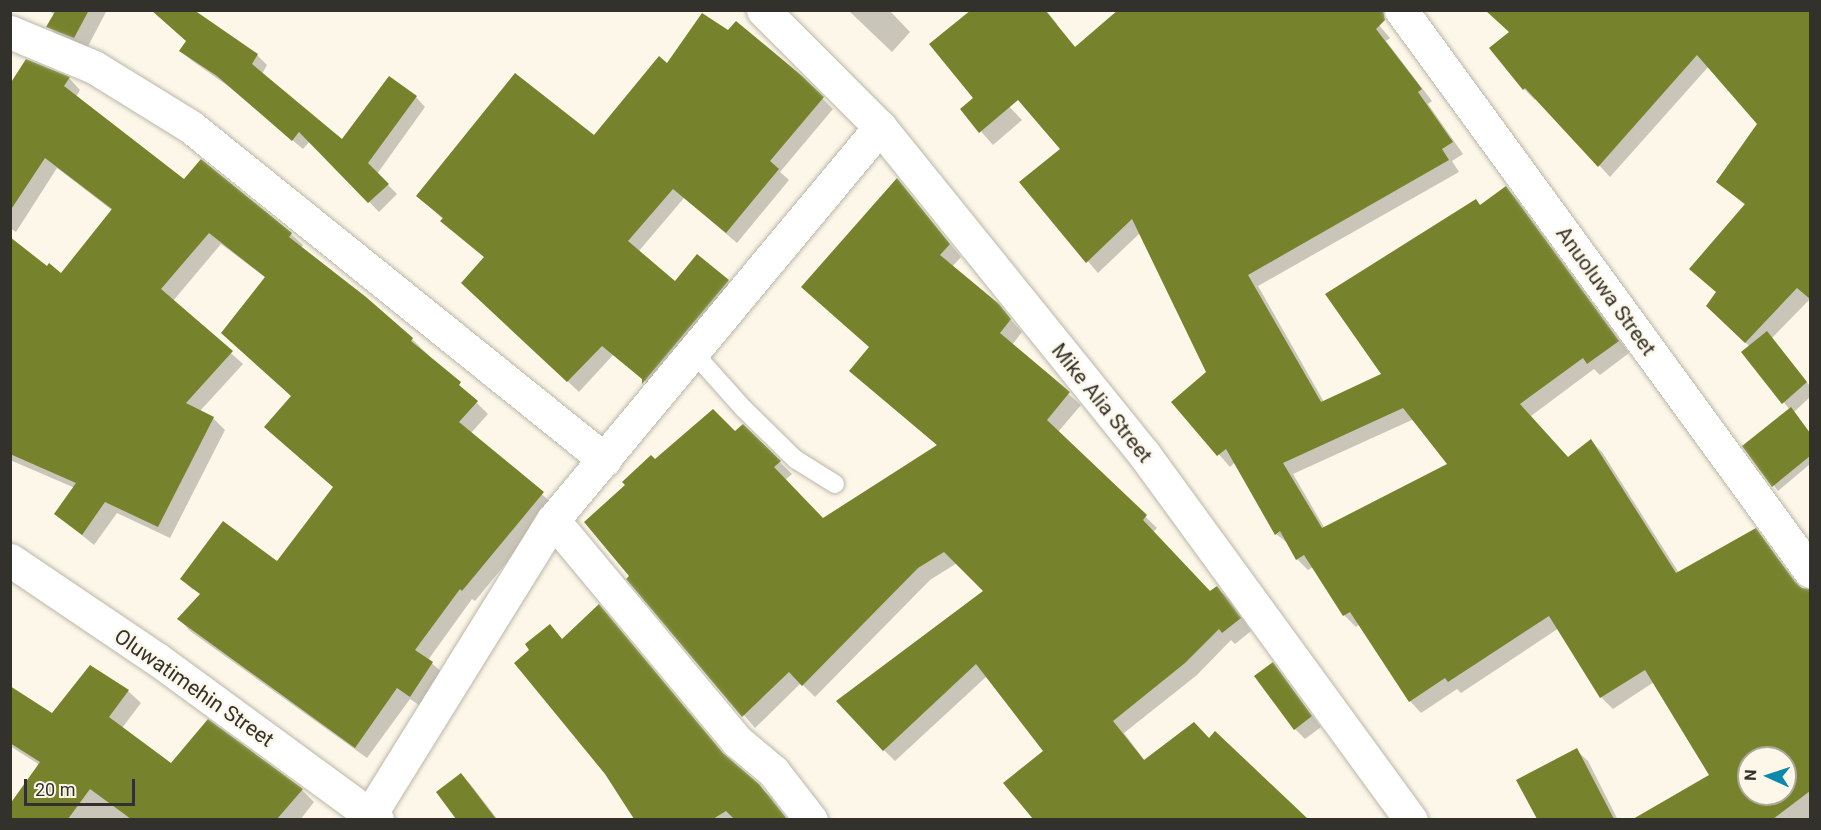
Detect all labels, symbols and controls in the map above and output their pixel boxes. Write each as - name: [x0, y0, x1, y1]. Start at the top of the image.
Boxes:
- street label: Anuoluwa Street: [1551, 222, 1661, 360]
- street label: Mike Alia Street: [1046, 338, 1158, 468]
- street label: Oluwatimehin Street: [109, 624, 279, 752]
- north arrow: [1737, 746, 1797, 806]
- scale bar: [27, 767, 138, 805]
- text: N: [1741, 769, 1760, 781]
- text: 20 m: [35, 779, 75, 800]

